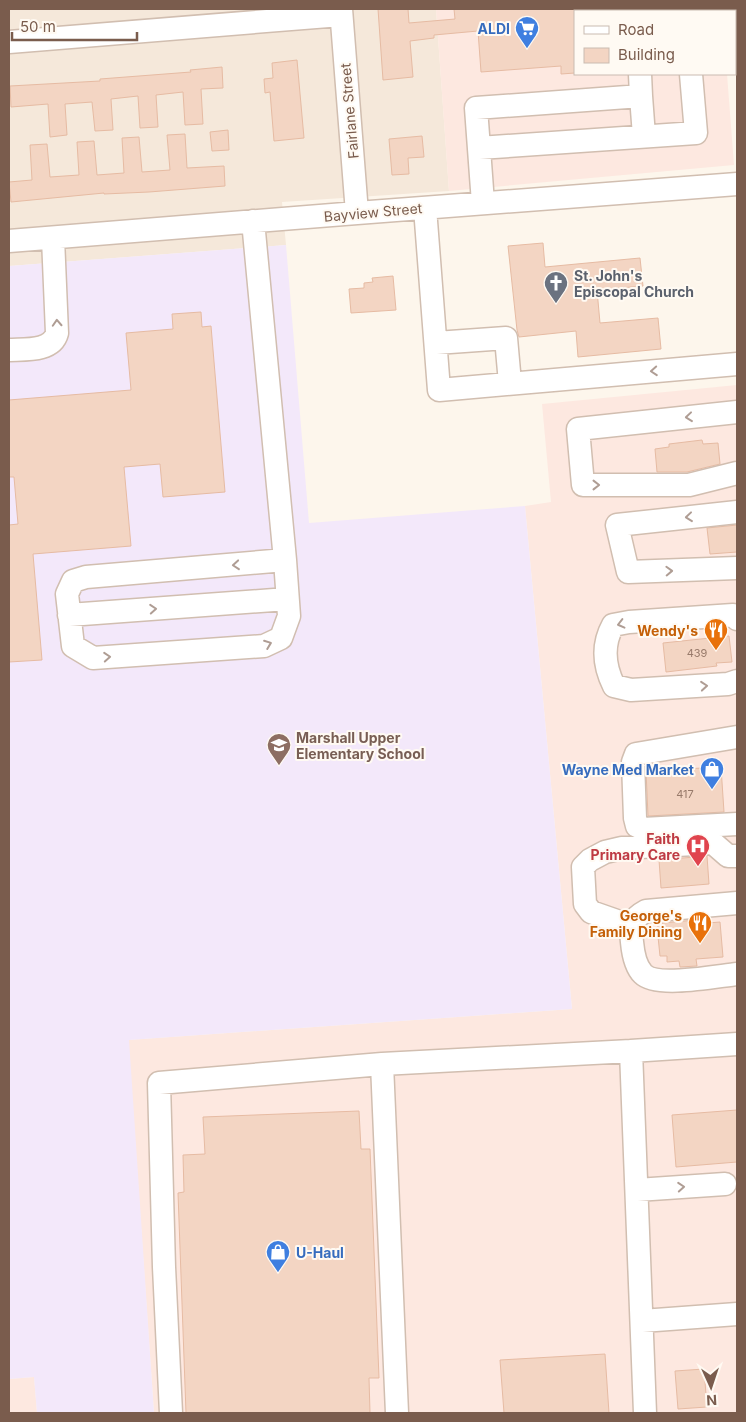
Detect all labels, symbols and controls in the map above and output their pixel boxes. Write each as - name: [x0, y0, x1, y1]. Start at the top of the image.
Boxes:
- scale bar: [12, 10, 138, 42]
- legend: [574, 10, 736, 75]
- supermarket icon: ALDI: [514, 15, 540, 49]
- text: 50 m: [20, 17, 56, 36]
- place label: ALDI: [478, 20, 510, 37]
- text: Road: [618, 20, 654, 39]
- text: Building: [618, 45, 675, 64]
- street label: Fairlane Street: [336, 62, 362, 159]
- street label: Bayview Street: [323, 199, 423, 225]
- place label: St. John's Episcopal Church: [574, 267, 694, 300]
- church icon: St. John's Episcopal Church: [543, 270, 569, 304]
- one-way arrow: [51, 319, 62, 327]
- one-way arrow: [649, 365, 657, 376]
- one-way arrow: [684, 411, 692, 422]
- one-way arrow: [592, 480, 600, 490]
- one-way arrow: [684, 511, 692, 522]
- one-way arrow: [232, 559, 240, 570]
- one-way arrow: [665, 565, 673, 576]
- one-way arrow: [149, 603, 157, 614]
- restaurant icon: Wendy's: [703, 617, 729, 651]
- one-way arrow: [616, 618, 625, 629]
- place label: Wendy's: [637, 622, 698, 639]
- one-way arrow: [263, 640, 272, 650]
- house number: 439: [687, 646, 708, 660]
- one-way arrow: [103, 652, 111, 663]
- one-way arrow: [700, 680, 708, 691]
- place label: Marshall Upper Elementary School: [296, 729, 425, 762]
- school or university icon: Marshall Upper Elementary School: [266, 732, 292, 766]
- shop icon: Wayne Med Market: [699, 756, 725, 790]
- place label: Wayne Med Market: [562, 761, 694, 778]
- house number: 417: [676, 787, 694, 801]
- place label: Faith Primary Care: [591, 830, 680, 863]
- hospital icon: Faith Primary Care: [685, 833, 711, 867]
- place label: George's Family Dining: [590, 907, 682, 940]
- restaurant icon: George's Family Dining: [687, 910, 713, 944]
- one-way arrow: [677, 1182, 685, 1193]
- shop icon: U-Haul: [265, 1239, 291, 1273]
- place label: U-Haul: [296, 1244, 344, 1261]
- north arrow: [686, 1362, 736, 1412]
- text: N: [706, 1392, 717, 1409]

